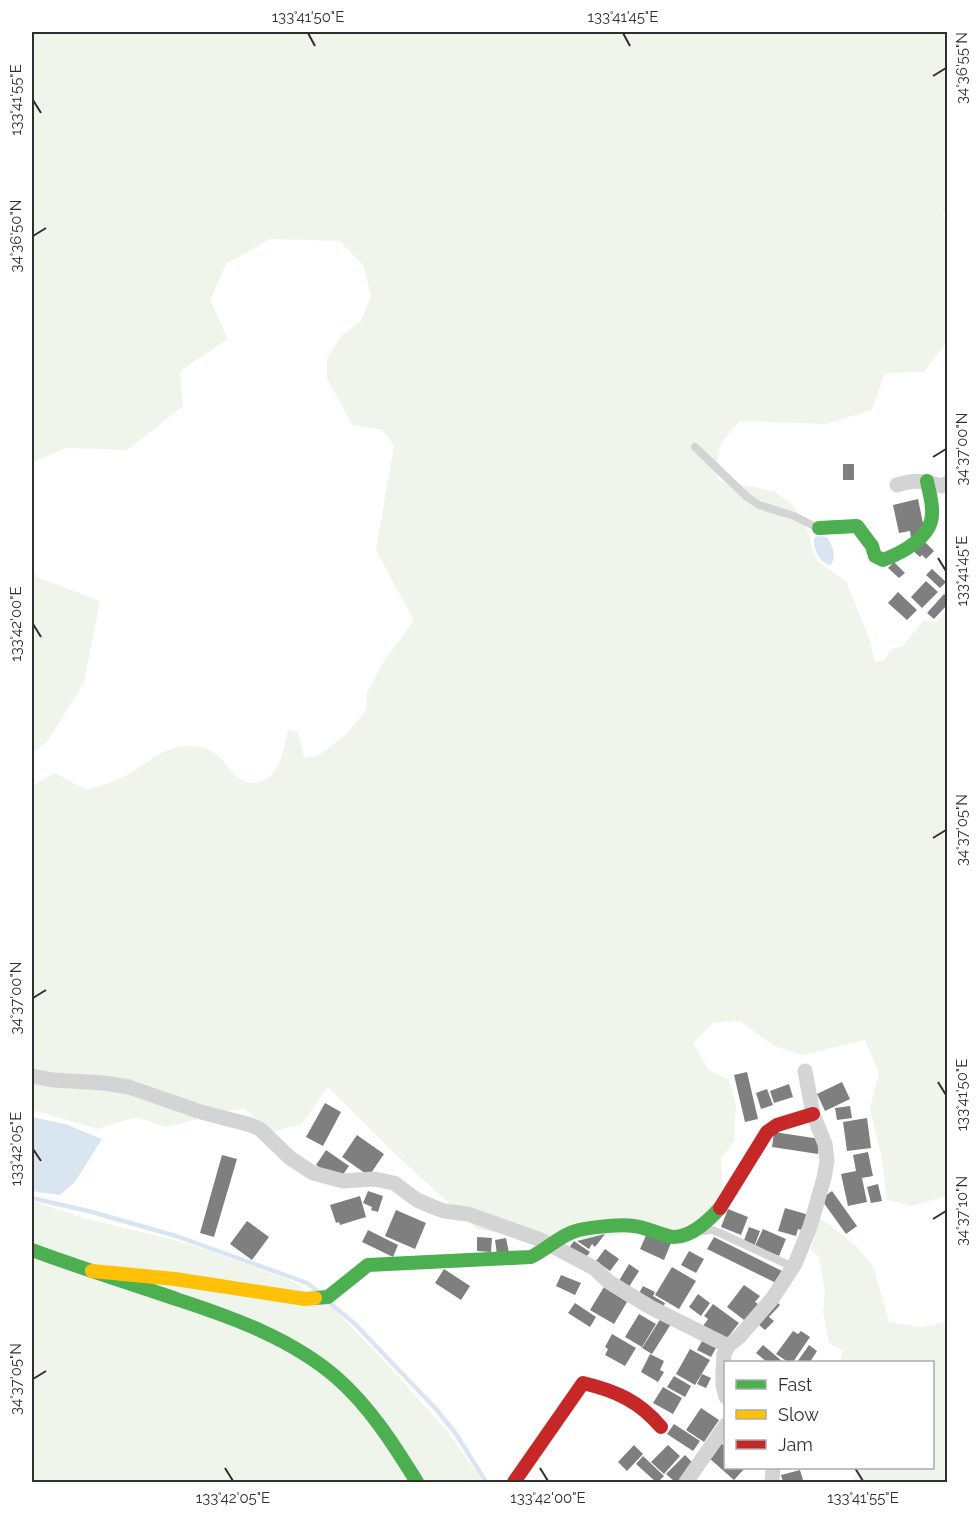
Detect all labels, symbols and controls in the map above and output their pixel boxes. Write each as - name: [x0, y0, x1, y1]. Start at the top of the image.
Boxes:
- text: 133°41'50"E: [272, 8, 344, 26]
- text: 133°41'45"E: [588, 8, 658, 26]
- text: 34°36'55"N: [953, 32, 971, 104]
- text: 133°41'55"E: [7, 64, 25, 136]
- text: 34°36'50"N: [7, 200, 25, 272]
- text: 34°37'00"N: [953, 413, 971, 485]
- text: 133°41'45"E: [953, 536, 971, 606]
- text: 133°42'00"E: [7, 586, 25, 662]
- text: 34°37'05"N: [953, 794, 971, 866]
- text: 34°37'00"N: [7, 962, 25, 1034]
- text: 133°41'50"E: [953, 1059, 971, 1131]
- text: 133°42'05"E: [7, 1112, 25, 1186]
- text: 34°37'10"N: [953, 1176, 971, 1246]
- text: 34°37'05"N: [7, 1343, 25, 1415]
- legend: [724, 1361, 934, 1469]
- text: Fast: [778, 1374, 812, 1395]
- text: Slow: [778, 1404, 819, 1425]
- text: Jam: [778, 1434, 813, 1455]
- text: 133°42'05"E: [196, 1489, 270, 1507]
- text: 133°42'00"E: [510, 1489, 586, 1507]
- text: 133°41'55"E: [827, 1489, 899, 1507]

